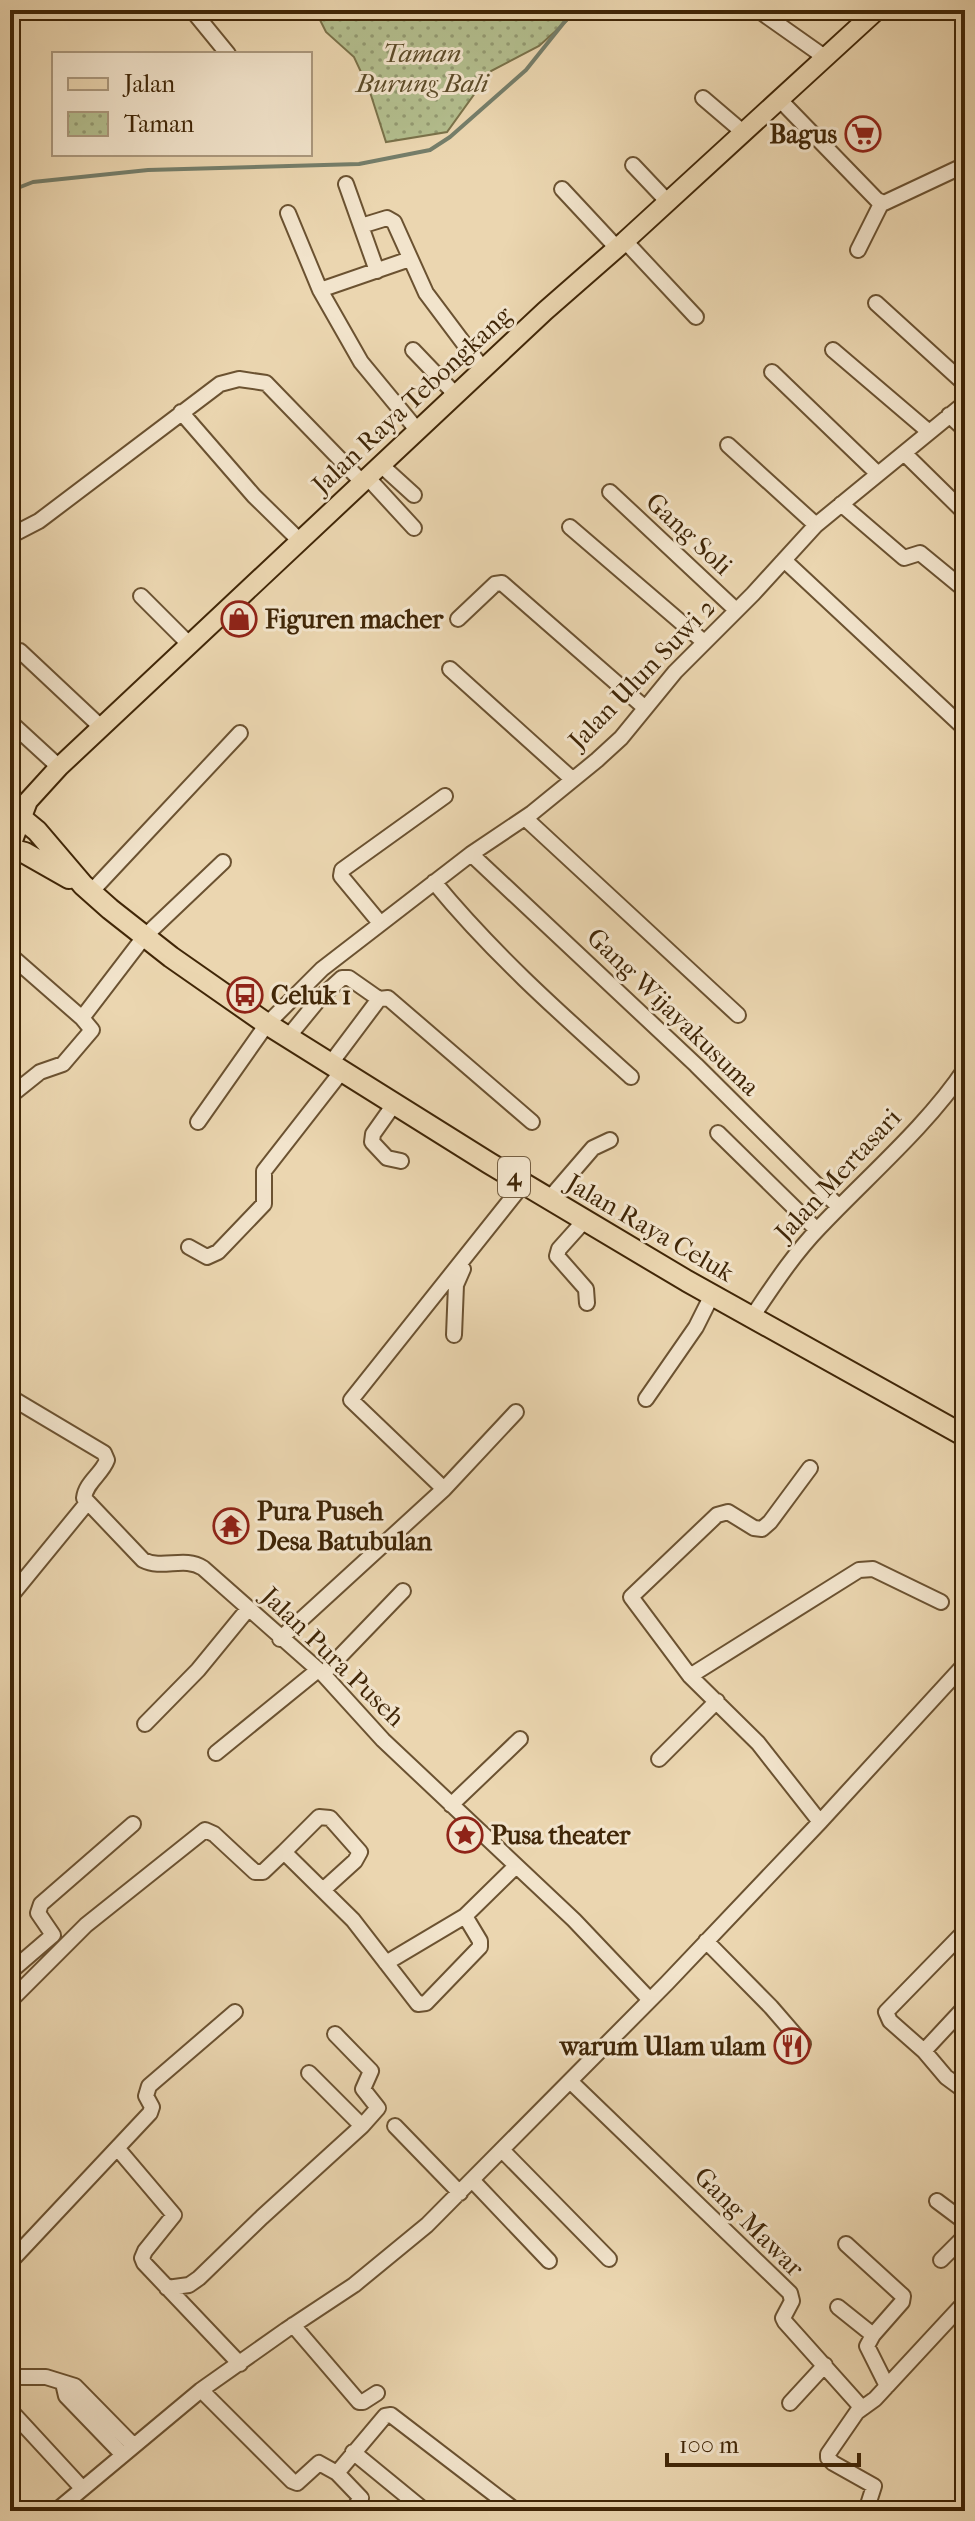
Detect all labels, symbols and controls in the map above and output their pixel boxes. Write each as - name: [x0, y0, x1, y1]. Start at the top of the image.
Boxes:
- park label: Taman Burung Bali: [354, 38, 490, 99]
- legend: [52, 52, 312, 156]
- text: Jalan: [122, 70, 175, 98]
- text: Taman: [124, 110, 194, 138]
- supermarket icon: Bagus: [844, 115, 882, 153]
- place label: Bagus: [769, 119, 837, 150]
- street label: Jalan Raya Tebongkang: [304, 299, 519, 502]
- street label: Gang Soli: [640, 486, 739, 582]
- street label: Jalan Ulun Suwi 2: [561, 592, 722, 757]
- shop icon: Figuren macher: [220, 600, 258, 638]
- place label: Figuren macher: [264, 604, 444, 635]
- street label: Gang Wijayakusuma: [580, 922, 766, 1103]
- bus stop icon: Celuk 1: [226, 976, 264, 1014]
- place label: Celuk 1: [271, 980, 351, 1011]
- street label: Jalan Mertasari: [767, 1102, 908, 1249]
- road number: 4: [498, 1157, 530, 1197]
- street label: Jalan Raya Celuk: [559, 1166, 740, 1289]
- place label: Pura Puseh Desa Batubulan: [257, 1496, 433, 1557]
- temple icon: Pura Puseh Desa Batubulan: [212, 1507, 250, 1545]
- street label: Jalan Pura Puseh: [253, 1579, 411, 1734]
- place icon: Pusa theater: [446, 1816, 484, 1854]
- place label: Pusa theater: [491, 1820, 631, 1851]
- restaurant icon: warum Ulam ulam: [773, 2027, 811, 2065]
- place label: warum Ulam ulam: [559, 2031, 766, 2062]
- street label: Gang Mawar: [688, 2161, 810, 2283]
- scale bar: [667, 2417, 859, 2467]
- text: 100 m: [679, 2431, 739, 2459]

